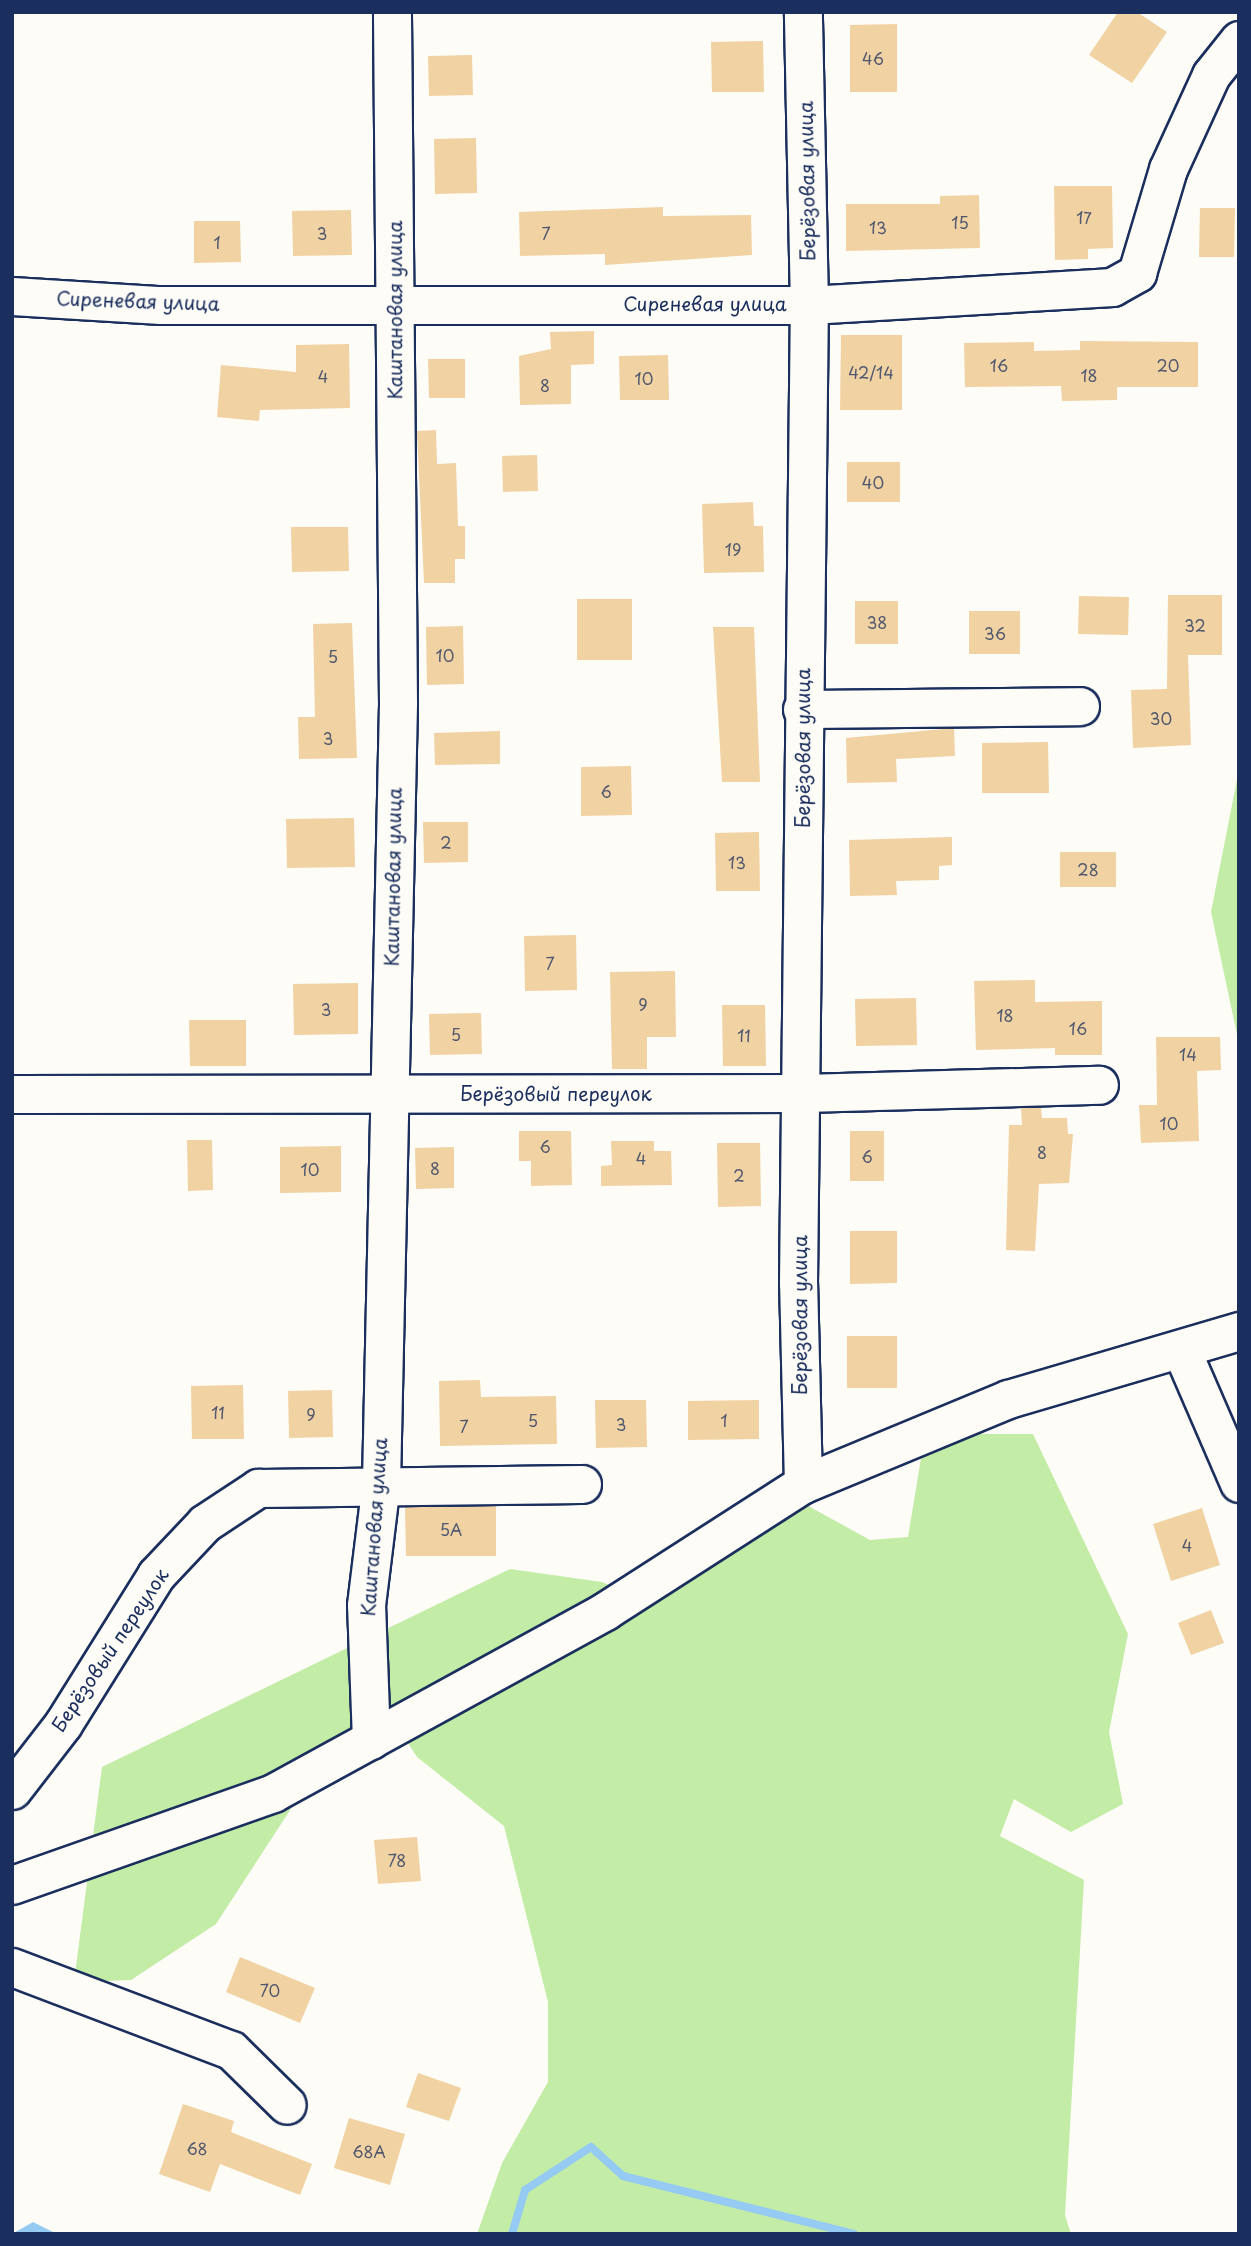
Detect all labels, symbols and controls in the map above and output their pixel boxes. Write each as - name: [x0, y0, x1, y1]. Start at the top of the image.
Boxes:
- house number: 46: [862, 48, 884, 68]
- street label: Берёзовая улица: [794, 101, 820, 261]
- house number: 17: [1076, 207, 1092, 227]
- house number: 15: [951, 212, 969, 232]
- house number: 13: [869, 217, 887, 237]
- street label: Каштановая улица: [384, 220, 406, 400]
- house number: 3: [317, 223, 327, 243]
- house number: 7: [541, 223, 551, 243]
- house number: 1: [213, 232, 221, 252]
- street label: Сиреневая улица: [56, 287, 220, 315]
- street label: Сиреневая улица: [623, 293, 787, 315]
- house number: 16: [990, 355, 1008, 375]
- house number: 20: [1157, 355, 1179, 375]
- house number: 42/14: [848, 362, 894, 382]
- house number: 18: [1080, 365, 1098, 385]
- house number: 4: [318, 366, 328, 386]
- house number: 10: [635, 368, 653, 388]
- house number: 8: [540, 375, 550, 395]
- house number: 40: [862, 472, 884, 492]
- house number: 19: [725, 539, 741, 559]
- house number: 38: [867, 612, 887, 632]
- house number: 32: [1184, 615, 1206, 635]
- house number: 36: [984, 623, 1006, 643]
- house number: 10: [436, 645, 454, 665]
- house number: 5: [328, 646, 338, 666]
- street label: Берёзовая улица: [792, 668, 814, 828]
- house number: 30: [1150, 708, 1172, 728]
- house number: 3: [323, 728, 333, 748]
- house number: 6: [600, 781, 612, 801]
- street label: Каштановая улица: [380, 787, 406, 967]
- house number: 2: [440, 832, 452, 852]
- house number: 13: [728, 852, 746, 872]
- house number: 28: [1077, 859, 1099, 879]
- house number: 7: [545, 953, 555, 973]
- house number: 9: [638, 994, 648, 1014]
- house number: 3: [321, 999, 331, 1019]
- house number: 18: [996, 1005, 1014, 1025]
- house number: 16: [1069, 1018, 1087, 1038]
- house number: 5: [451, 1024, 461, 1044]
- house number: 11: [737, 1025, 751, 1045]
- house number: 14: [1179, 1044, 1197, 1064]
- street label: Берёзовый переулок: [461, 1083, 651, 1105]
- house number: 10: [1160, 1113, 1178, 1133]
- house number: 6: [539, 1136, 551, 1156]
- house number: 8: [1037, 1142, 1047, 1162]
- house number: 6: [861, 1146, 873, 1166]
- house number: 4: [636, 1148, 646, 1168]
- house number: 8: [430, 1158, 440, 1178]
- house number: 10: [301, 1159, 319, 1179]
- house number: 2: [733, 1165, 745, 1185]
- street label: Берёзовая улица: [789, 1235, 811, 1395]
- house number: 11: [211, 1402, 225, 1422]
- house number: 9: [306, 1404, 316, 1424]
- house number: 5: [528, 1410, 538, 1430]
- house number: 1: [720, 1410, 728, 1430]
- house number: 3: [616, 1414, 626, 1434]
- house number: 7: [459, 1416, 469, 1436]
- street label: Каштановая улица: [356, 1437, 392, 1617]
- house number: 5А: [440, 1519, 462, 1539]
- house number: 4: [1182, 1535, 1192, 1555]
- street label: Берёзовый переулок: [47, 1564, 173, 1736]
- house number: 78: [388, 1850, 406, 1870]
- house number: 70: [260, 1980, 280, 2000]
- house number: 68: [186, 2138, 208, 2158]
- house number: 68А: [352, 2141, 386, 2161]

